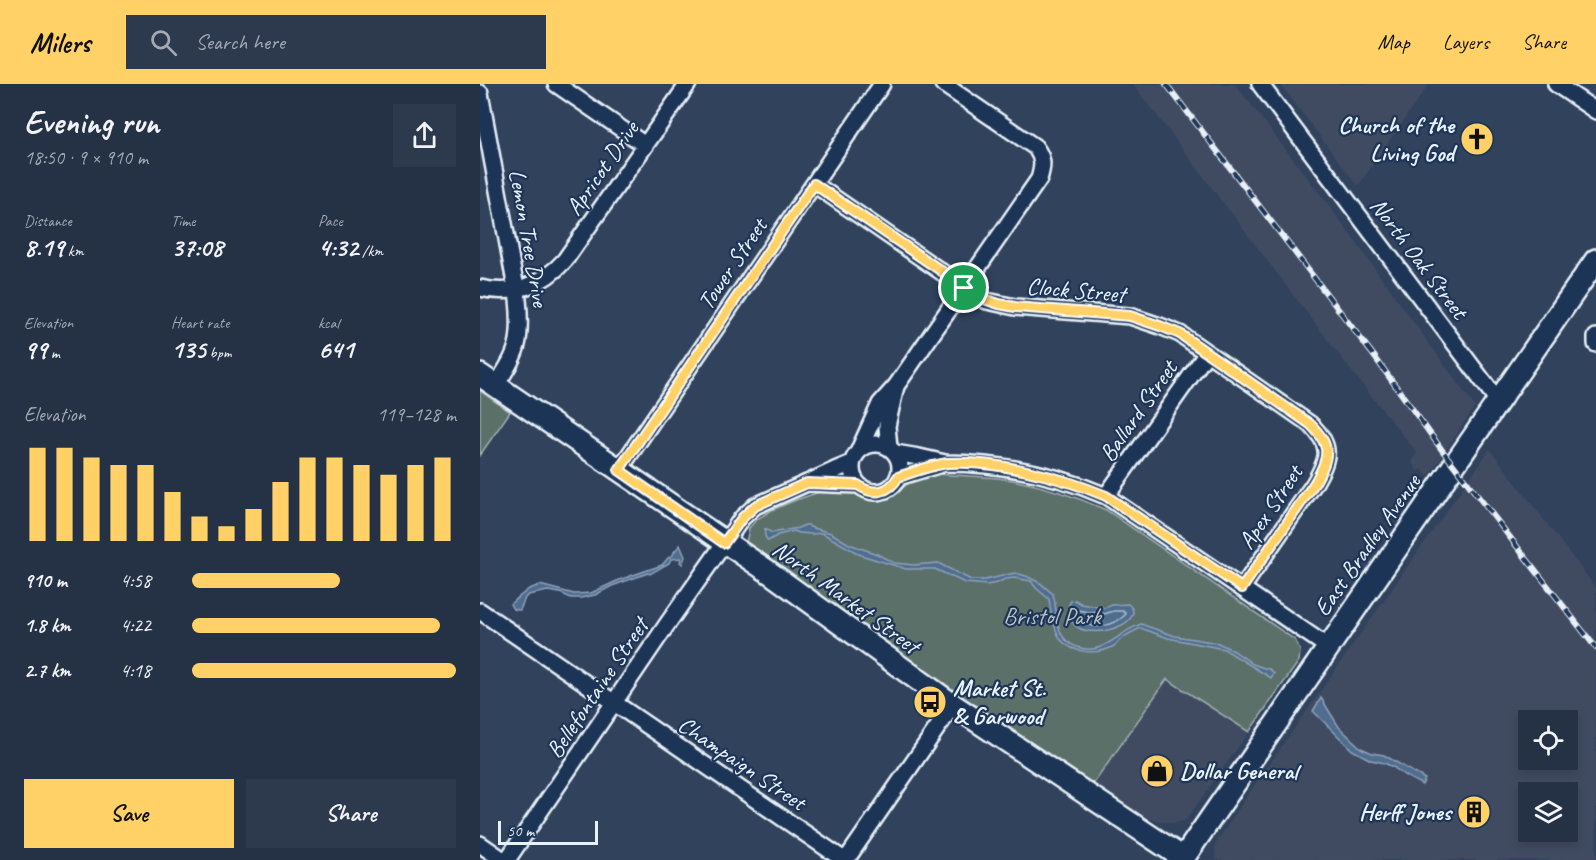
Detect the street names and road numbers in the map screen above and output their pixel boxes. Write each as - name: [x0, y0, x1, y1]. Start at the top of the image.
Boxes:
- street label: Apricot Drive: [559, 113, 647, 221]
- street label: Lemon Tree Drive: [502, 167, 556, 311]
- street label: North Oak Street: [1364, 191, 1476, 326]
- street label: Tower Street: [691, 211, 775, 315]
- street label: Clock Street: [1025, 271, 1130, 310]
- street label: Ballard Street: [1092, 353, 1185, 467]
- street label: Apex Street: [1231, 458, 1310, 555]
- street label: East Bradley Avenue: [1307, 466, 1428, 622]
- street label: North Market Street: [767, 534, 928, 662]
- street label: Bellefontaine Street: [539, 610, 657, 764]
- street label: Champaign Street: [672, 709, 813, 818]

